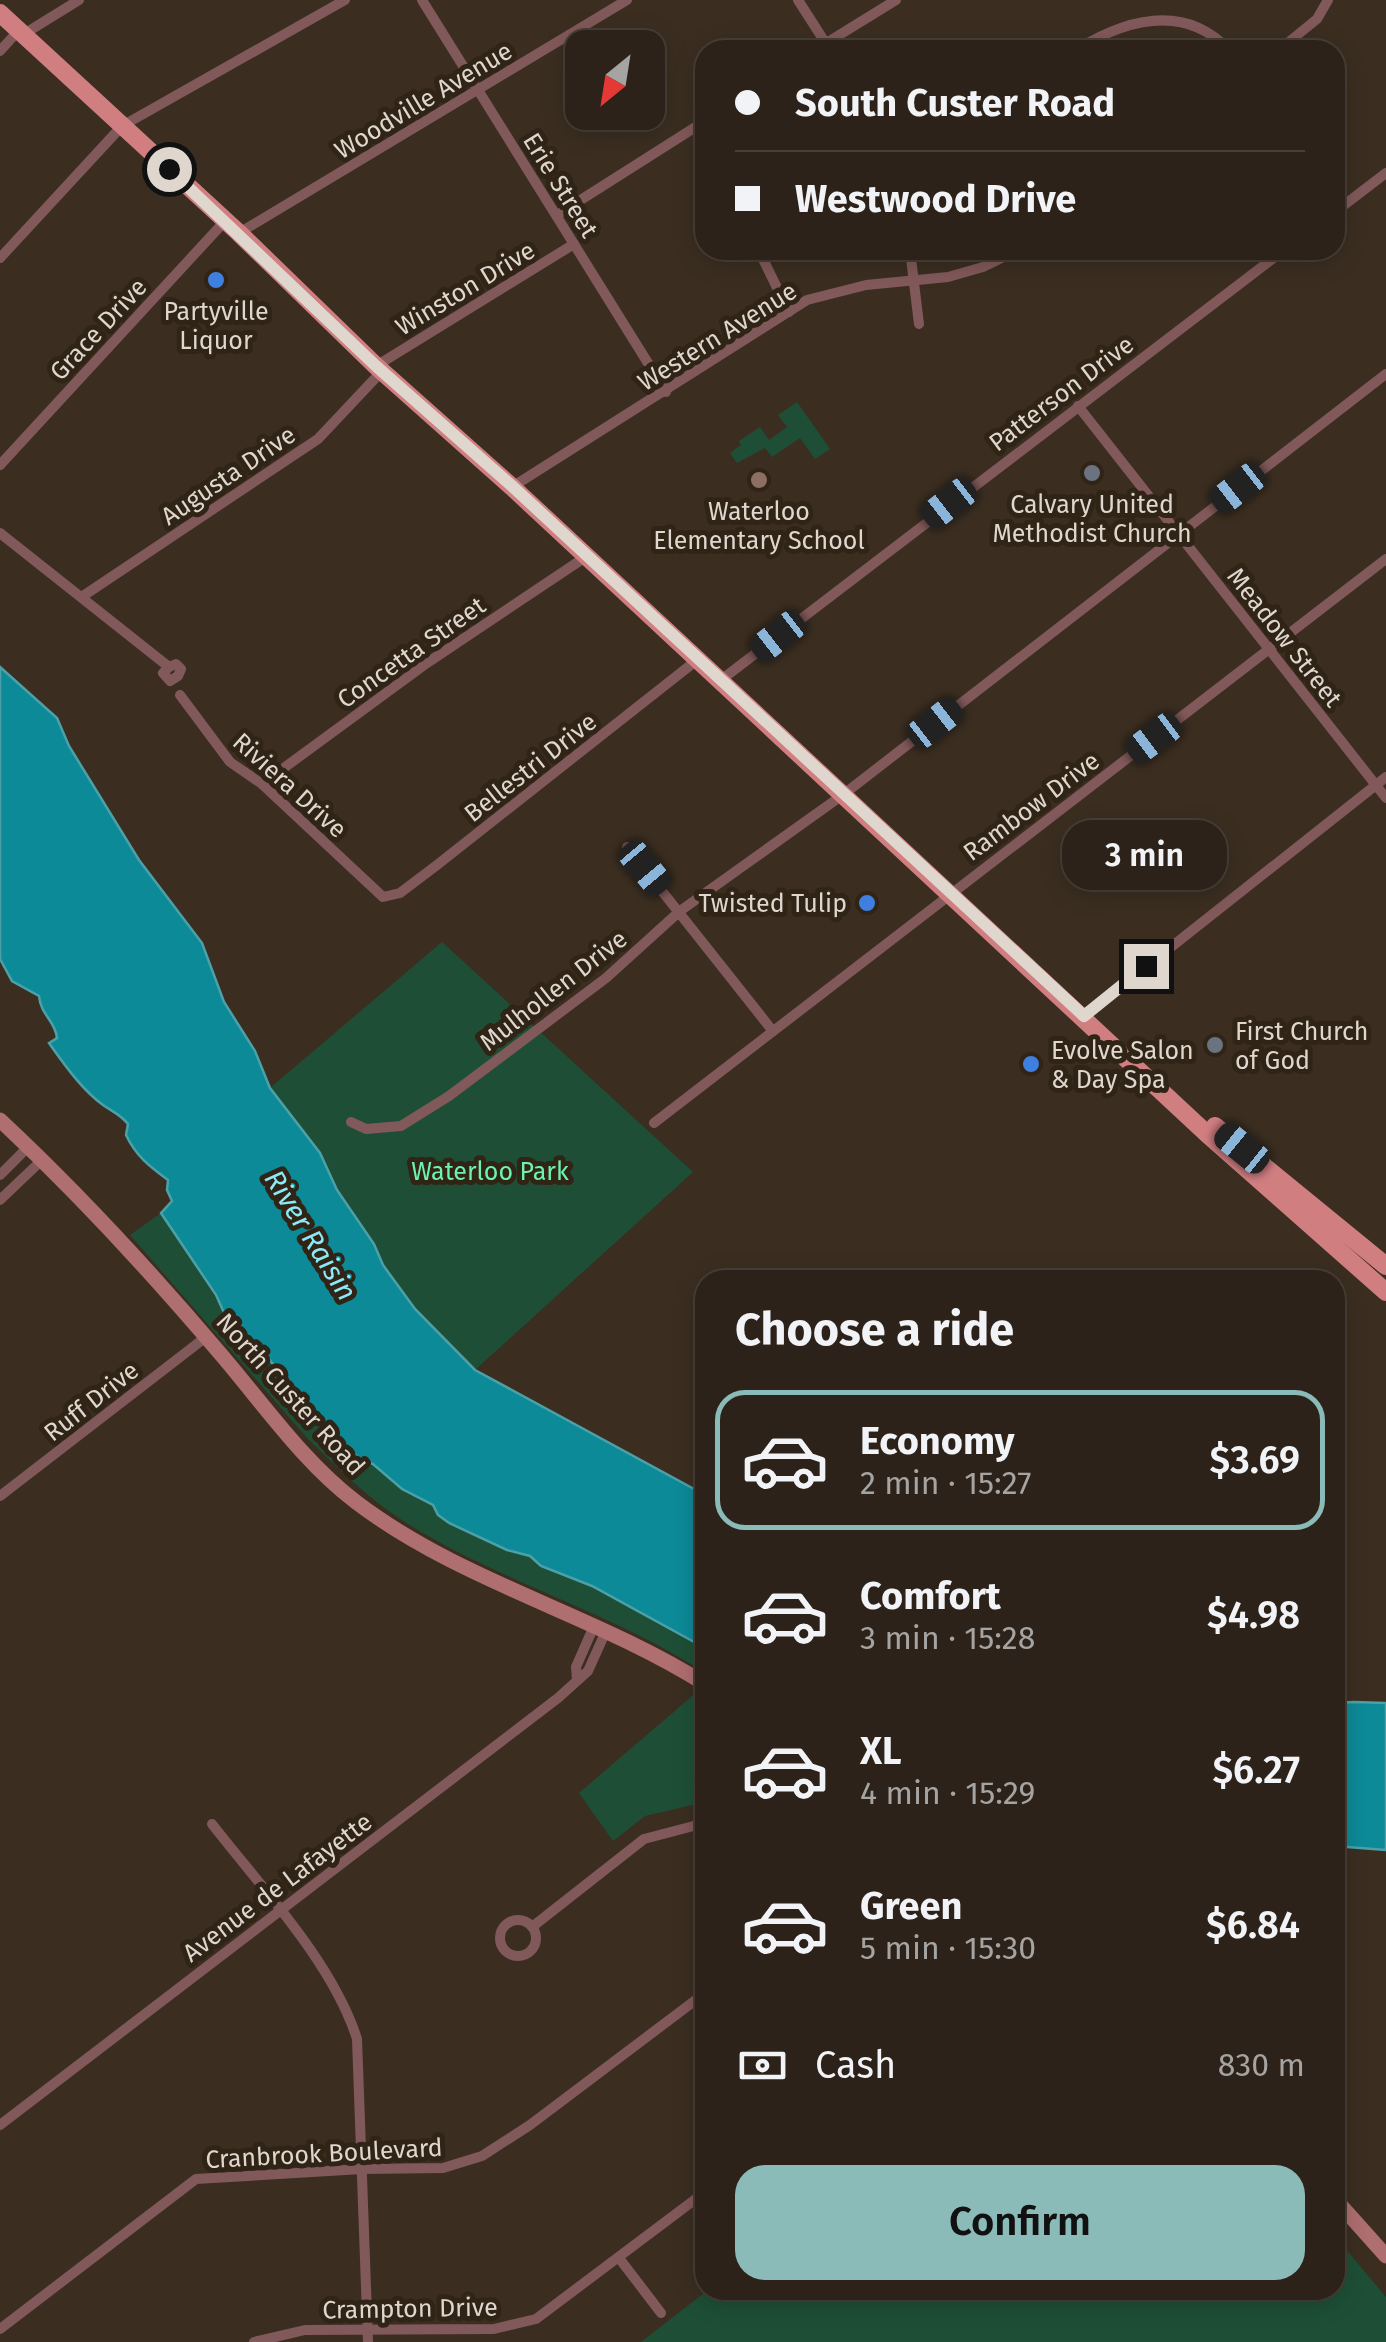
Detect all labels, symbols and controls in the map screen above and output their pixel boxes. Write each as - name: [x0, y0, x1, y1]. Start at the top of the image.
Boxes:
- north arrow: [565, 30, 665, 130]
- map controls: [565, 30, 665, 130]
- street label: Woodville Avenue: [329, 36, 518, 166]
- text: South Custer Road: [795, 80, 1115, 126]
- street label: Erie Street: [516, 128, 605, 244]
- route start: [147, 147, 192, 192]
- text: Westwood Drive: [795, 176, 1076, 222]
- street label: Winston Drive: [390, 236, 541, 342]
- marker: Partyville Liquor: [205, 269, 227, 291]
- street label: Grace Drive: [44, 272, 154, 387]
- street label: Western Avenue: [632, 276, 803, 398]
- place label: Partyville Liquor: [163, 297, 269, 356]
- street label: Patterson Drive: [983, 330, 1140, 458]
- street label: Augusta Drive: [156, 420, 301, 532]
- car: [1205, 458, 1271, 518]
- marker: Calvary United Methodist Church: [1081, 462, 1103, 484]
- marker: Waterloo Elementary School: [748, 469, 770, 491]
- car: [916, 473, 982, 533]
- place label: Calvary United Methodist Church: [992, 490, 1192, 549]
- place label: Waterloo Elementary School: [653, 497, 865, 556]
- street label: Meadow Street: [1221, 562, 1348, 714]
- street label: Concetta Street: [332, 590, 492, 715]
- car: [745, 606, 811, 666]
- car: [902, 693, 968, 753]
- street label: Bellestri Drive: [458, 707, 603, 829]
- car: [1121, 708, 1187, 768]
- street label: Riviera Drive: [226, 727, 352, 845]
- street label: Rambow Drive: [958, 746, 1106, 868]
- callout: 3 min: [1064, 821, 1228, 891]
- car: [614, 835, 676, 901]
- text: 3 min: [1105, 836, 1184, 874]
- place label: Twisted Tulip: [699, 889, 847, 919]
- marker: Twisted Tulip: [856, 892, 878, 914]
- street label: Mulhollen Drive: [474, 924, 633, 1058]
- route end: [1124, 944, 1169, 989]
- place label: First Church of God: [1235, 1017, 1369, 1076]
- marker: First Church of God: [1204, 1034, 1226, 1056]
- place label: Evolve Salon & Day Spa: [1051, 1036, 1194, 1095]
- marker: Evolve Salon & Day Spa: [1020, 1053, 1042, 1075]
- car: [1209, 1117, 1275, 1179]
- park label: Waterloo Park: [411, 1157, 569, 1187]
- water label: River Raisin: [257, 1164, 364, 1307]
- text: Choose a ride: [735, 1303, 1014, 1357]
- street label: North Custer Road: [210, 1307, 371, 1482]
- street label: Ruff Drive: [38, 1356, 145, 1448]
- icon: car: [740, 1415, 830, 1505]
- text: Economy: [860, 1418, 1015, 1464]
- text: $3.69: [1209, 1437, 1300, 1483]
- text: 2 min · 15:27: [860, 1464, 1031, 1502]
- icon: car: [740, 1570, 830, 1660]
- text: Comfort: [860, 1573, 1001, 1619]
- text: $4.98: [1207, 1592, 1300, 1638]
- text: 3 min · 15:28: [860, 1619, 1035, 1657]
- icon: car: [740, 1725, 830, 1815]
- text: XL: [860, 1728, 902, 1774]
- text: $6.27: [1212, 1747, 1300, 1793]
- text: 4 min · 15:29: [860, 1774, 1035, 1812]
- street label: Avenue de Lafayette: [177, 1807, 378, 1969]
- icon: car: [740, 1880, 830, 1970]
- text: Green: [860, 1883, 963, 1929]
- text: $6.84: [1206, 1902, 1300, 1948]
- text: 5 min · 15:30: [860, 1929, 1036, 1967]
- icon: cash: [735, 2038, 790, 2093]
- text: Cash: [815, 2042, 896, 2088]
- text: 830 m: [1218, 2046, 1305, 2084]
- street label: Cranbrook Boulevard: [205, 2133, 443, 2175]
- button: Confirm: [735, 2165, 1305, 2280]
- street label: Crampton Drive: [322, 2292, 498, 2326]

